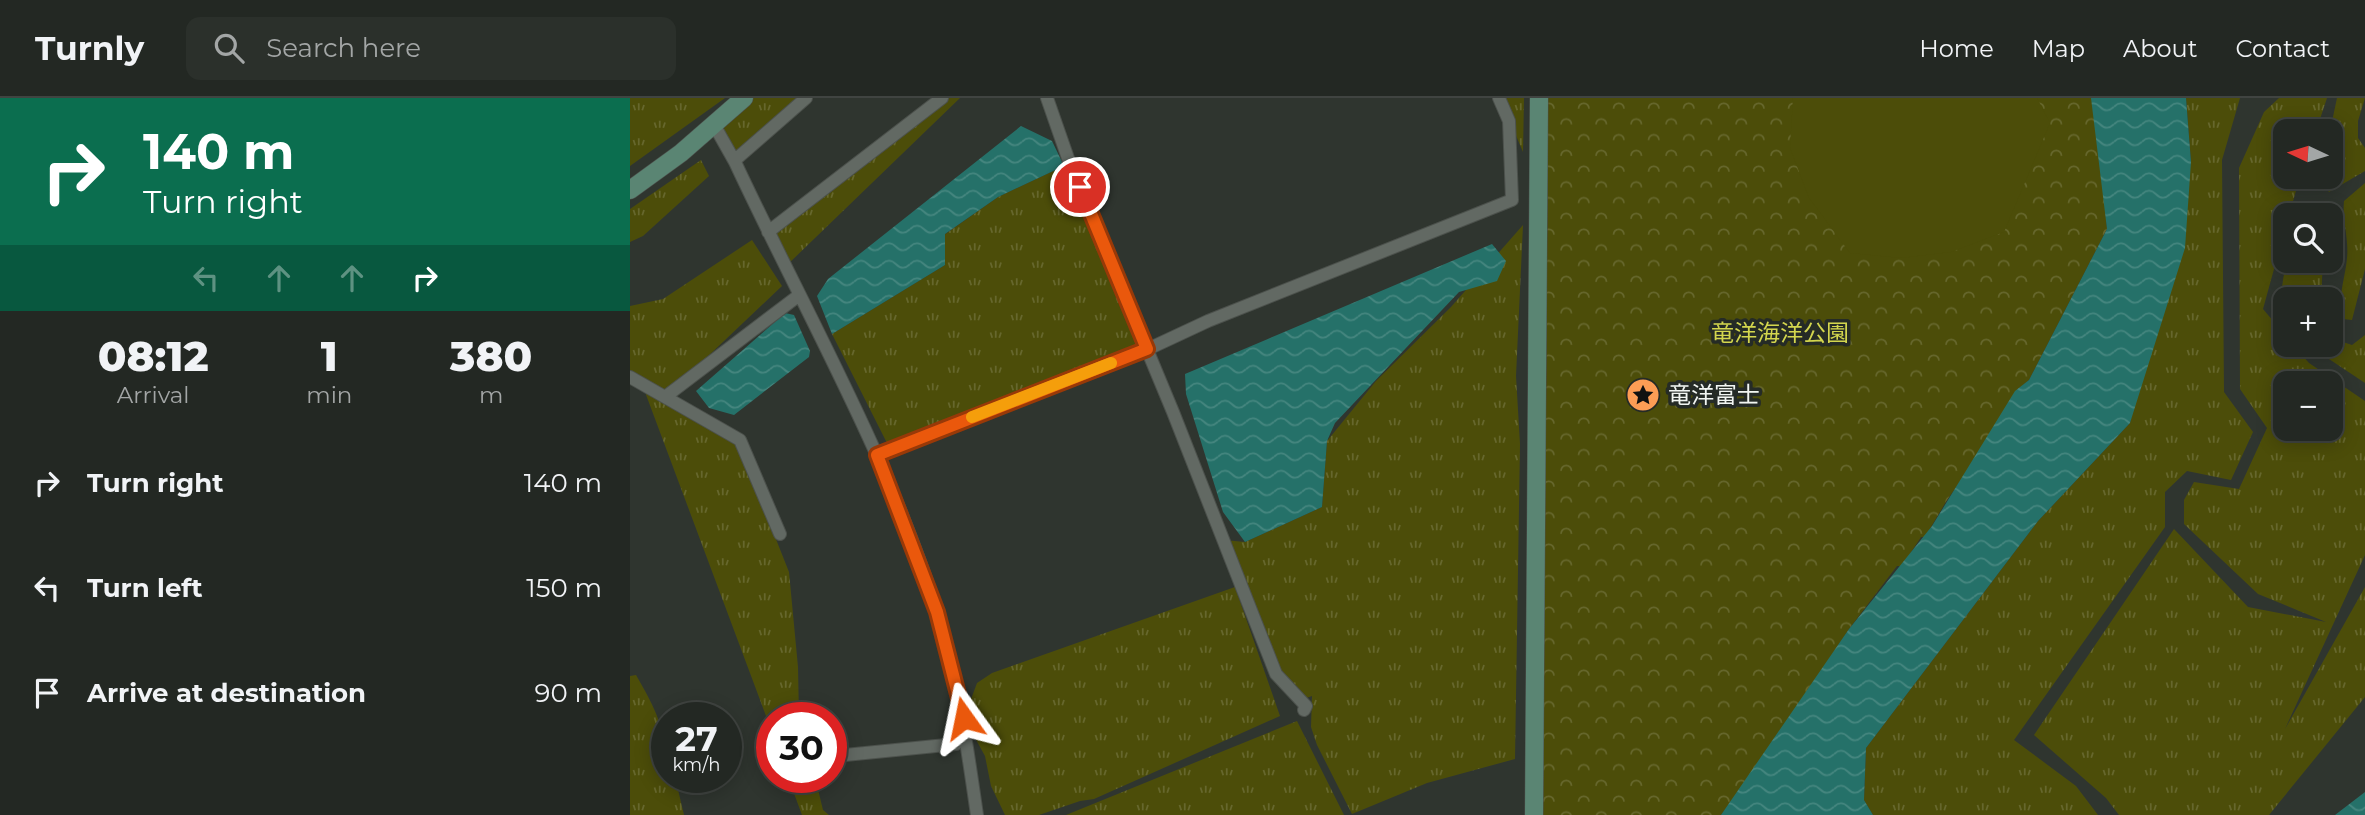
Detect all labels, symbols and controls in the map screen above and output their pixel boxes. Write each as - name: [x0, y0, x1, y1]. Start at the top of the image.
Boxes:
- search box: [186, 17, 676, 80]
- text: Turnly: [35, 28, 144, 68]
- icon: search: [210, 29, 248, 67]
- text: Search here: [266, 32, 421, 64]
- text: Home: [1919, 34, 1994, 63]
- text: Map: [2032, 34, 2085, 63]
- text: About: [2123, 34, 2197, 63]
- text: Contact: [2235, 34, 2330, 63]
- north arrow: [2273, 119, 2343, 189]
- map controls: [2273, 119, 2343, 441]
- text: 140 m: [143, 122, 295, 181]
- icon: right: [28, 126, 119, 217]
- pin: [1050, 157, 1110, 217]
- icon: arrive: [1061, 168, 1099, 206]
- text: Turn right: [143, 182, 303, 221]
- button: search: [2273, 203, 2343, 273]
- icon: left: [187, 259, 225, 297]
- icon: ahead: [260, 259, 298, 297]
- icon: ahead: [333, 259, 371, 297]
- icon: right: [406, 259, 444, 297]
- button: +: [2273, 287, 2343, 357]
- park label: 竜洋海洋公園: [1711, 319, 1849, 347]
- text: 08:12: [98, 330, 209, 382]
- text: 1: [321, 330, 338, 382]
- text: 380: [450, 330, 532, 382]
- button: −: [2273, 371, 2343, 441]
- place icon: 竜洋富士: [1624, 376, 1662, 414]
- text: Arrival: [117, 381, 189, 409]
- text: min: [306, 381, 352, 409]
- text: m: [479, 381, 503, 409]
- place label: 竜洋富士: [1668, 381, 1760, 409]
- icon: right: [28, 464, 66, 502]
- text: Turn right: [87, 467, 223, 499]
- text: 140 m: [524, 467, 602, 499]
- icon: left: [28, 569, 66, 607]
- text: Turn left: [87, 572, 203, 604]
- text: 150 m: [526, 572, 602, 604]
- icon: arrive: [28, 674, 66, 712]
- text: Arrive at destination: [87, 677, 366, 709]
- text: 90 m: [535, 677, 602, 709]
- position arrow: [927, 681, 1001, 755]
- speed limit sign: 30: [756, 702, 847, 793]
- text: 27: [675, 717, 718, 760]
- text: km/h: [672, 754, 721, 776]

